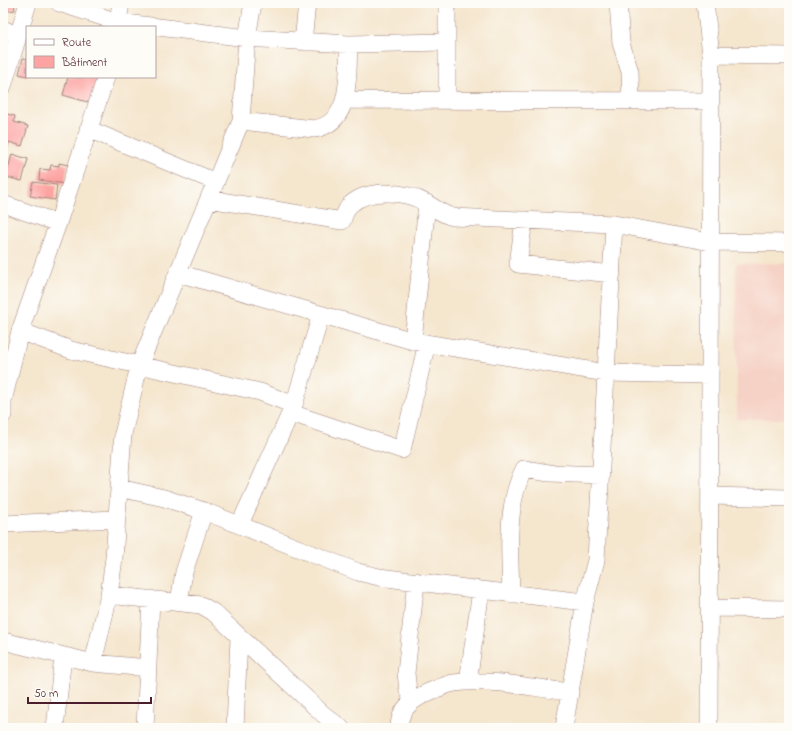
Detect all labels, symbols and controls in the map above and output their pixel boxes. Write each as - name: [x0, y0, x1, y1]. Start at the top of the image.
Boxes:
- legend: [26, 26, 156, 78]
- text: Route: [62, 34, 92, 52]
- text: Bâtiment: [61, 54, 107, 72]
- scale bar: [28, 679, 151, 705]
- text: 50 m: [34, 685, 58, 703]

